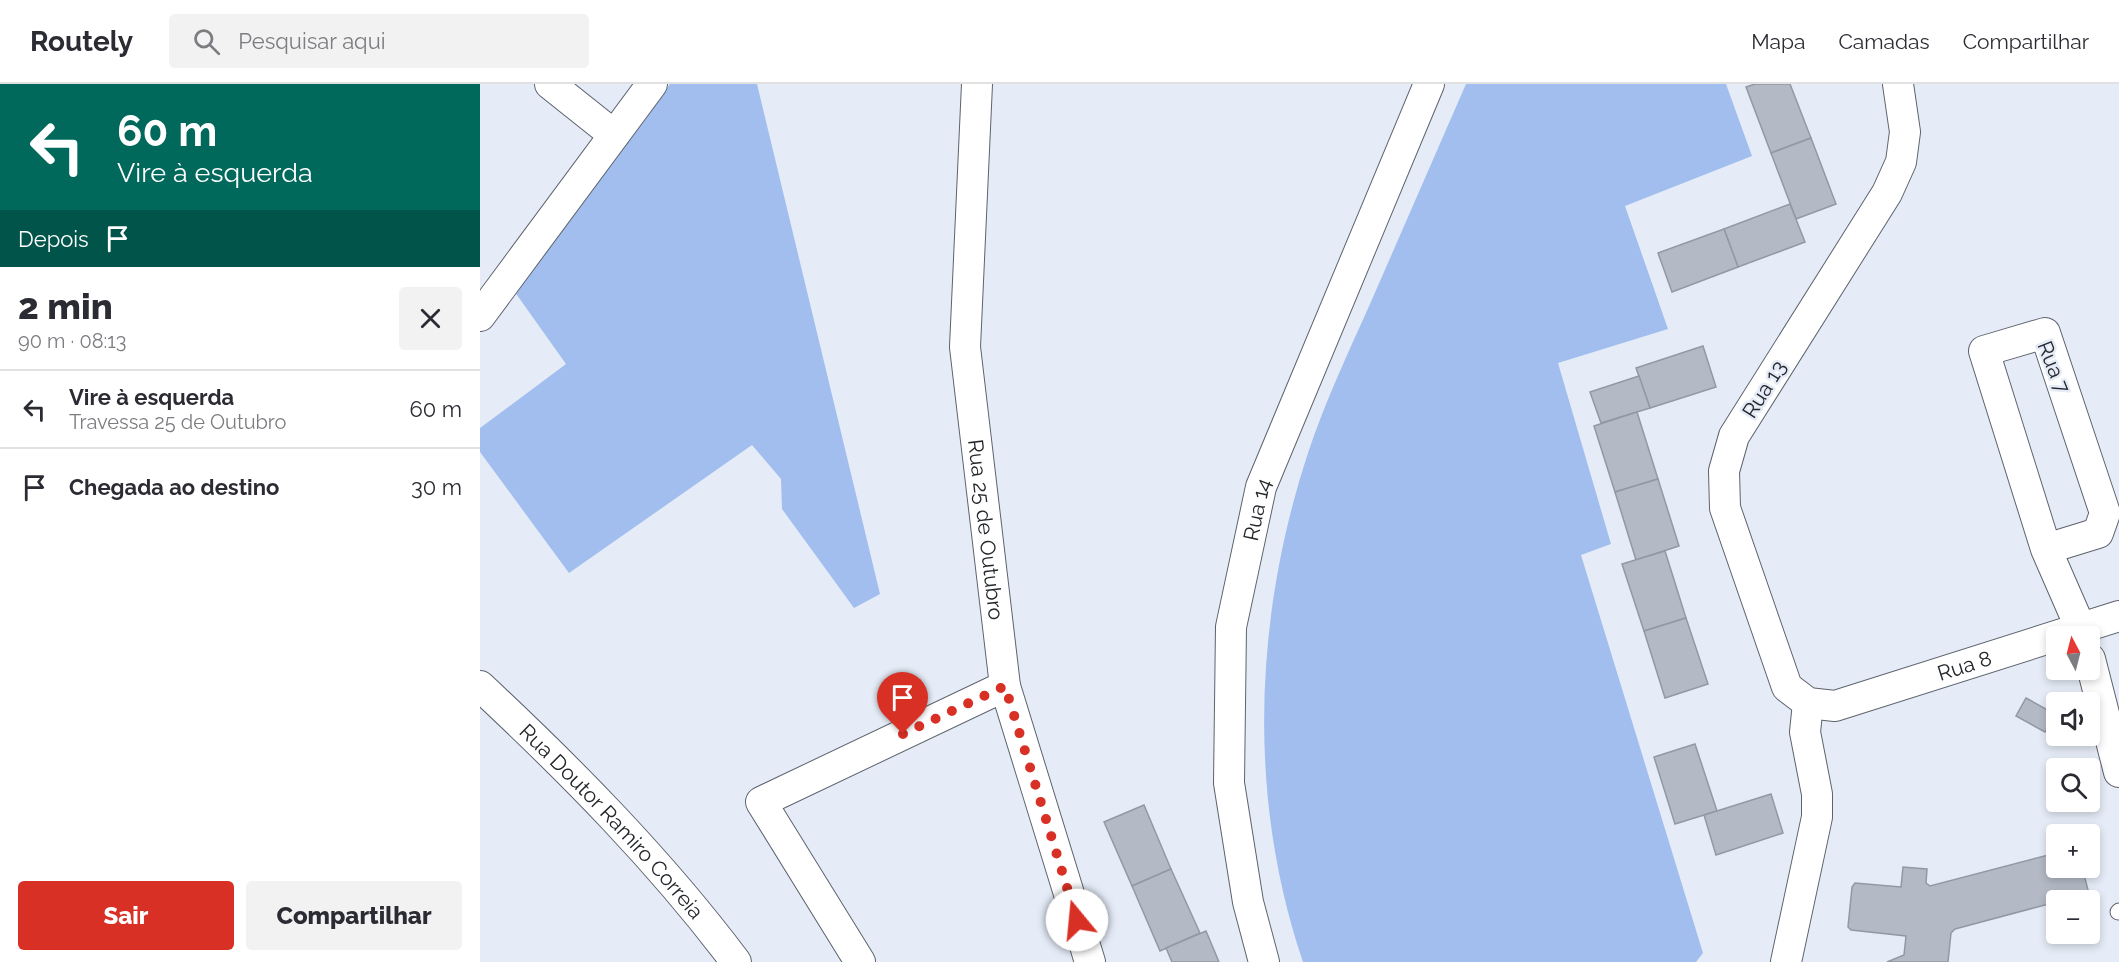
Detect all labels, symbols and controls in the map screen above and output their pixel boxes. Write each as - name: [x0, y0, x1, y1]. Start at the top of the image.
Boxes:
- search box: [169, 14, 589, 68]
- text: Routely: [30, 25, 133, 58]
- icon: search: [190, 25, 223, 58]
- text: Pesquisar aqui: [238, 28, 386, 54]
- text: Mapa: [1751, 29, 1805, 54]
- text: Camadas: [1838, 29, 1930, 54]
- text: Compartilhar: [1963, 29, 2089, 54]
- text: 60 m: [117, 107, 217, 156]
- icon: left: [18, 108, 96, 186]
- text: Vire à esquerda: [117, 157, 313, 188]
- icon: arrive: [101, 222, 134, 255]
- text: Depois: [18, 226, 89, 252]
- text: 2 min: [18, 285, 113, 327]
- button: close: [399, 287, 462, 350]
- text: 90 m · 08:13: [18, 329, 127, 353]
- street label: Rua 7: [2032, 337, 2076, 397]
- street label: Rua 13: [1737, 356, 1791, 422]
- text: Vire à esquerda: [69, 384, 234, 410]
- icon: left: [18, 393, 51, 426]
- text: 60 m: [409, 396, 462, 422]
- text: Travessa 25 de Outubro: [69, 410, 286, 434]
- street label: Rua 25 de Outubro: [963, 438, 1010, 621]
- icon: arrive: [18, 471, 51, 504]
- text: Chegada ao destino: [69, 474, 279, 500]
- text: 30 m: [411, 474, 462, 500]
- street label: Rua 14: [1237, 474, 1276, 543]
- north arrow: [2046, 626, 2100, 680]
- map controls: [2046, 626, 2100, 944]
- street label: Rua 8: [1934, 645, 1994, 685]
- pin: [877, 672, 928, 734]
- icon: arrive: [886, 681, 919, 714]
- button: sound: [2046, 692, 2100, 746]
- street label: Rua Doutor Ramiro Correia: [515, 718, 709, 924]
- button: search: [2046, 758, 2100, 812]
- button: +: [2046, 824, 2100, 878]
- button: Sair: [18, 881, 234, 950]
- button: Compartilhar: [246, 881, 462, 950]
- position arrow: [1045, 888, 1109, 952]
- button: −: [2046, 890, 2100, 944]

